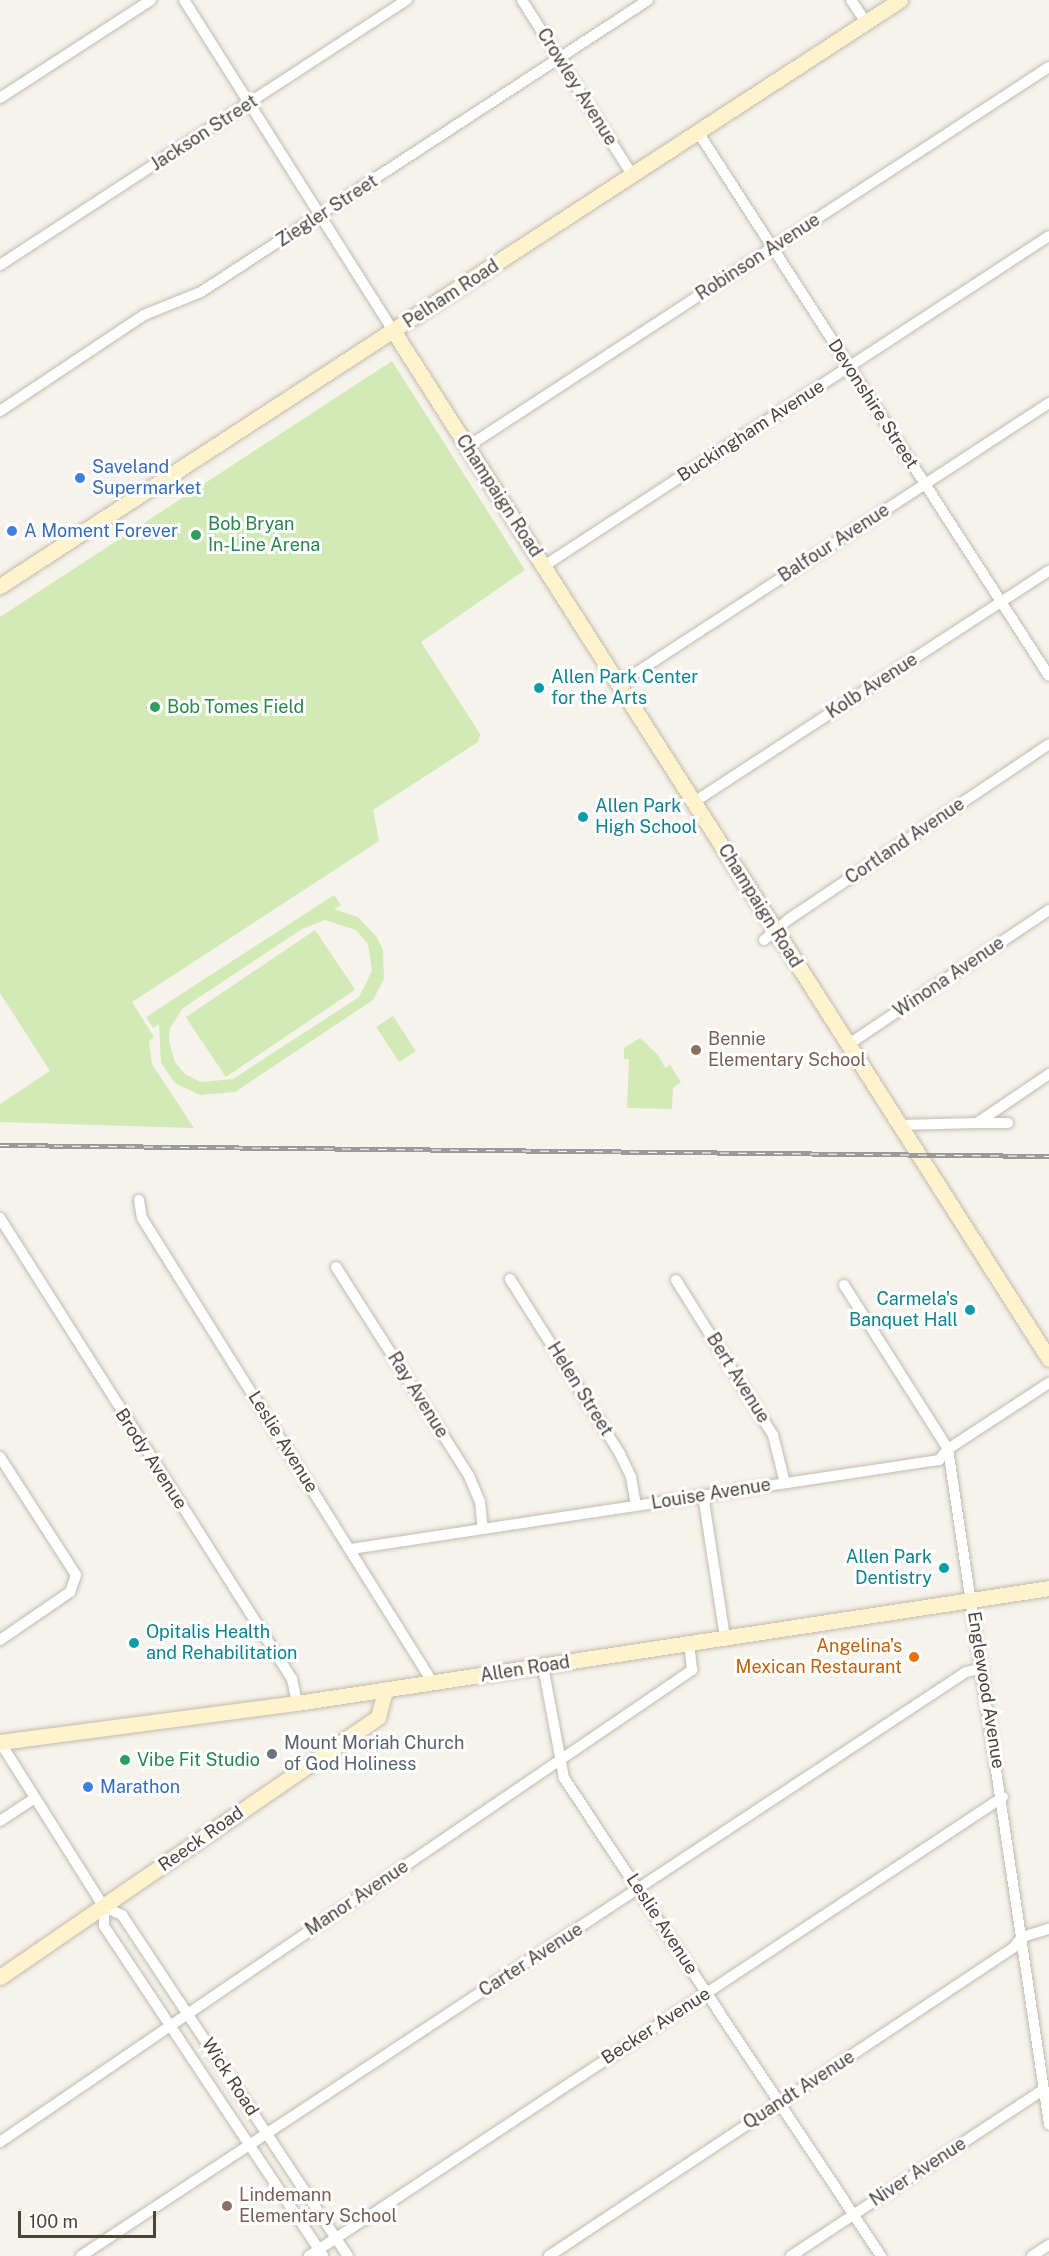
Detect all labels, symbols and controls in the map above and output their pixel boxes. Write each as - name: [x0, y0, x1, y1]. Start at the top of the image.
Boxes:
- street label: Crowley Avenue: [532, 24, 622, 150]
- street label: Jackson Street: [146, 90, 262, 176]
- street label: Ziegler Street: [272, 170, 382, 252]
- street label: Robinson Avenue: [692, 209, 824, 305]
- street label: Pelham Road: [399, 255, 503, 333]
- street label: Devonshire Street: [823, 335, 923, 473]
- street label: Buckingham Avenue: [674, 376, 828, 486]
- street label: Champaign Road: [451, 431, 547, 561]
- place label: Saveland Supermarket: [92, 457, 202, 500]
- marker: Saveland Supermarket: [73, 471, 87, 485]
- street label: Balfour Avenue: [774, 499, 894, 587]
- place label: Bob Bryan In-Line Arena: [208, 514, 320, 556]
- place label: A Moment Forever: [24, 520, 178, 542]
- marker: A Moment Forever: [5, 524, 19, 538]
- marker: Bob Bryan In-Line Arena: [189, 528, 203, 542]
- street label: Kolb Avenue: [822, 649, 922, 723]
- place label: Allen Park Center for the Arts: [551, 667, 698, 710]
- marker: Allen Park Center for the Arts: [532, 681, 546, 695]
- place label: Bob Tomes Field: [167, 696, 304, 718]
- marker: Bob Tomes Field: [148, 700, 162, 714]
- street label: Cortland Avenue: [841, 793, 969, 889]
- place label: Allen Park High School: [595, 796, 697, 838]
- marker: Allen Park High School: [576, 810, 590, 824]
- street label: Champaign Road: [713, 840, 807, 972]
- street label: Winona Avenue: [890, 932, 1008, 1022]
- place label: Bennie Elementary School: [708, 1029, 866, 1072]
- marker: Bennie Elementary School: [689, 1043, 703, 1057]
- place label: Carmela's Banquet Hall: [849, 1289, 958, 1332]
- marker: Carmela's Banquet Hall: [963, 1303, 977, 1317]
- street label: Bert Avenue: [702, 1329, 774, 1427]
- street label: Helen Street: [543, 1338, 617, 1440]
- street label: Ray Avenue: [383, 1348, 453, 1442]
- street label: Leslie Avenue: [243, 1387, 323, 1497]
- street label: Brody Avenue: [110, 1405, 192, 1513]
- street label: Louise Avenue: [650, 1474, 772, 1514]
- place label: Allen Park Dentistry: [846, 1547, 932, 1590]
- marker: Allen Park Dentistry: [937, 1561, 951, 1575]
- street label: Englewood Avenue: [963, 1610, 1009, 1770]
- place label: Opitalis Health and Rehabilitation: [146, 1622, 297, 1664]
- marker: Opitalis Health and Rehabilitation: [127, 1636, 141, 1650]
- place label: Angelina's Mexican Restaurant: [736, 1636, 902, 1678]
- marker: Angelina's Mexican Restaurant: [907, 1650, 921, 1664]
- street label: Allen Road: [479, 1651, 571, 1687]
- place label: Mount Moriah Church of God Holiness: [284, 1733, 464, 1776]
- marker: Mount Moriah Church of God Holiness: [265, 1747, 279, 1761]
- place label: Vibe Fit Studio: [137, 1749, 260, 1771]
- marker: Vibe Fit Studio: [118, 1753, 132, 1767]
- place label: Marathon: [100, 1776, 180, 1798]
- marker: Marathon: [81, 1780, 95, 1794]
- street label: Reeck Road: [154, 1802, 248, 1876]
- street label: Manor Avenue: [301, 1856, 413, 1940]
- street label: Leslie Avenue: [621, 1870, 703, 1978]
- street label: Carter Avenue: [475, 1918, 587, 2002]
- street label: Becker Avenue: [598, 1983, 714, 2069]
- street label: Wick Road: [197, 2034, 263, 2120]
- street label: Quandt Avenue: [739, 2046, 859, 2134]
- street label: Niver Avenue: [866, 2133, 970, 2211]
- place label: Lindemann Elementary School: [239, 2185, 397, 2228]
- scale bar: [21, 2199, 159, 2237]
- marker: Lindemann Elementary School: [220, 2199, 234, 2213]
- text: 100 m: [29, 2211, 78, 2232]

